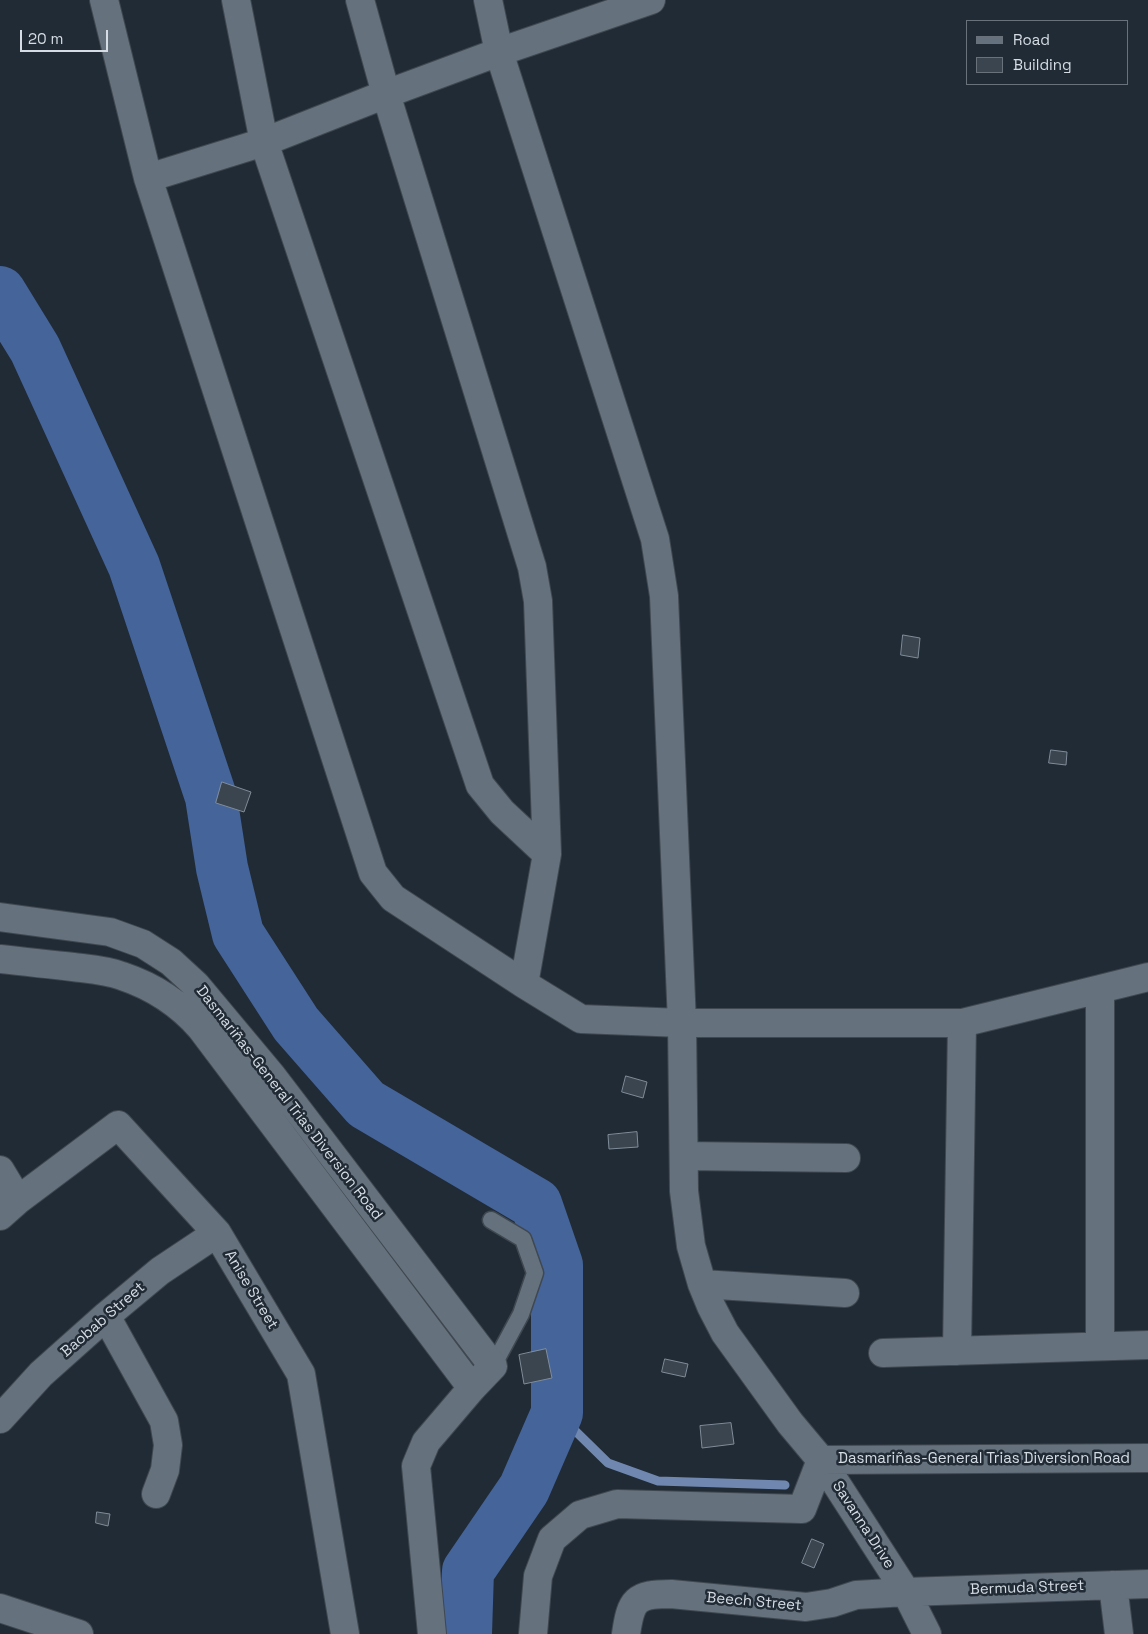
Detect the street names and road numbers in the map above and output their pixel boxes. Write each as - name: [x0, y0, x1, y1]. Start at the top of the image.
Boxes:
- street label: Dasmariñas-General Trias Diversion Road: [192, 982, 386, 1224]
- street label: Anise Street: [220, 1247, 282, 1333]
- street label: Baobab Street: [57, 1279, 149, 1361]
- street label: Dasmariñas-General Trias Diversion Road: [838, 1450, 1130, 1468]
- street label: Savanna Drive: [828, 1478, 898, 1572]
- street label: Bermuda Street: [970, 1577, 1084, 1599]
- street label: Beech Street: [706, 1589, 802, 1615]

